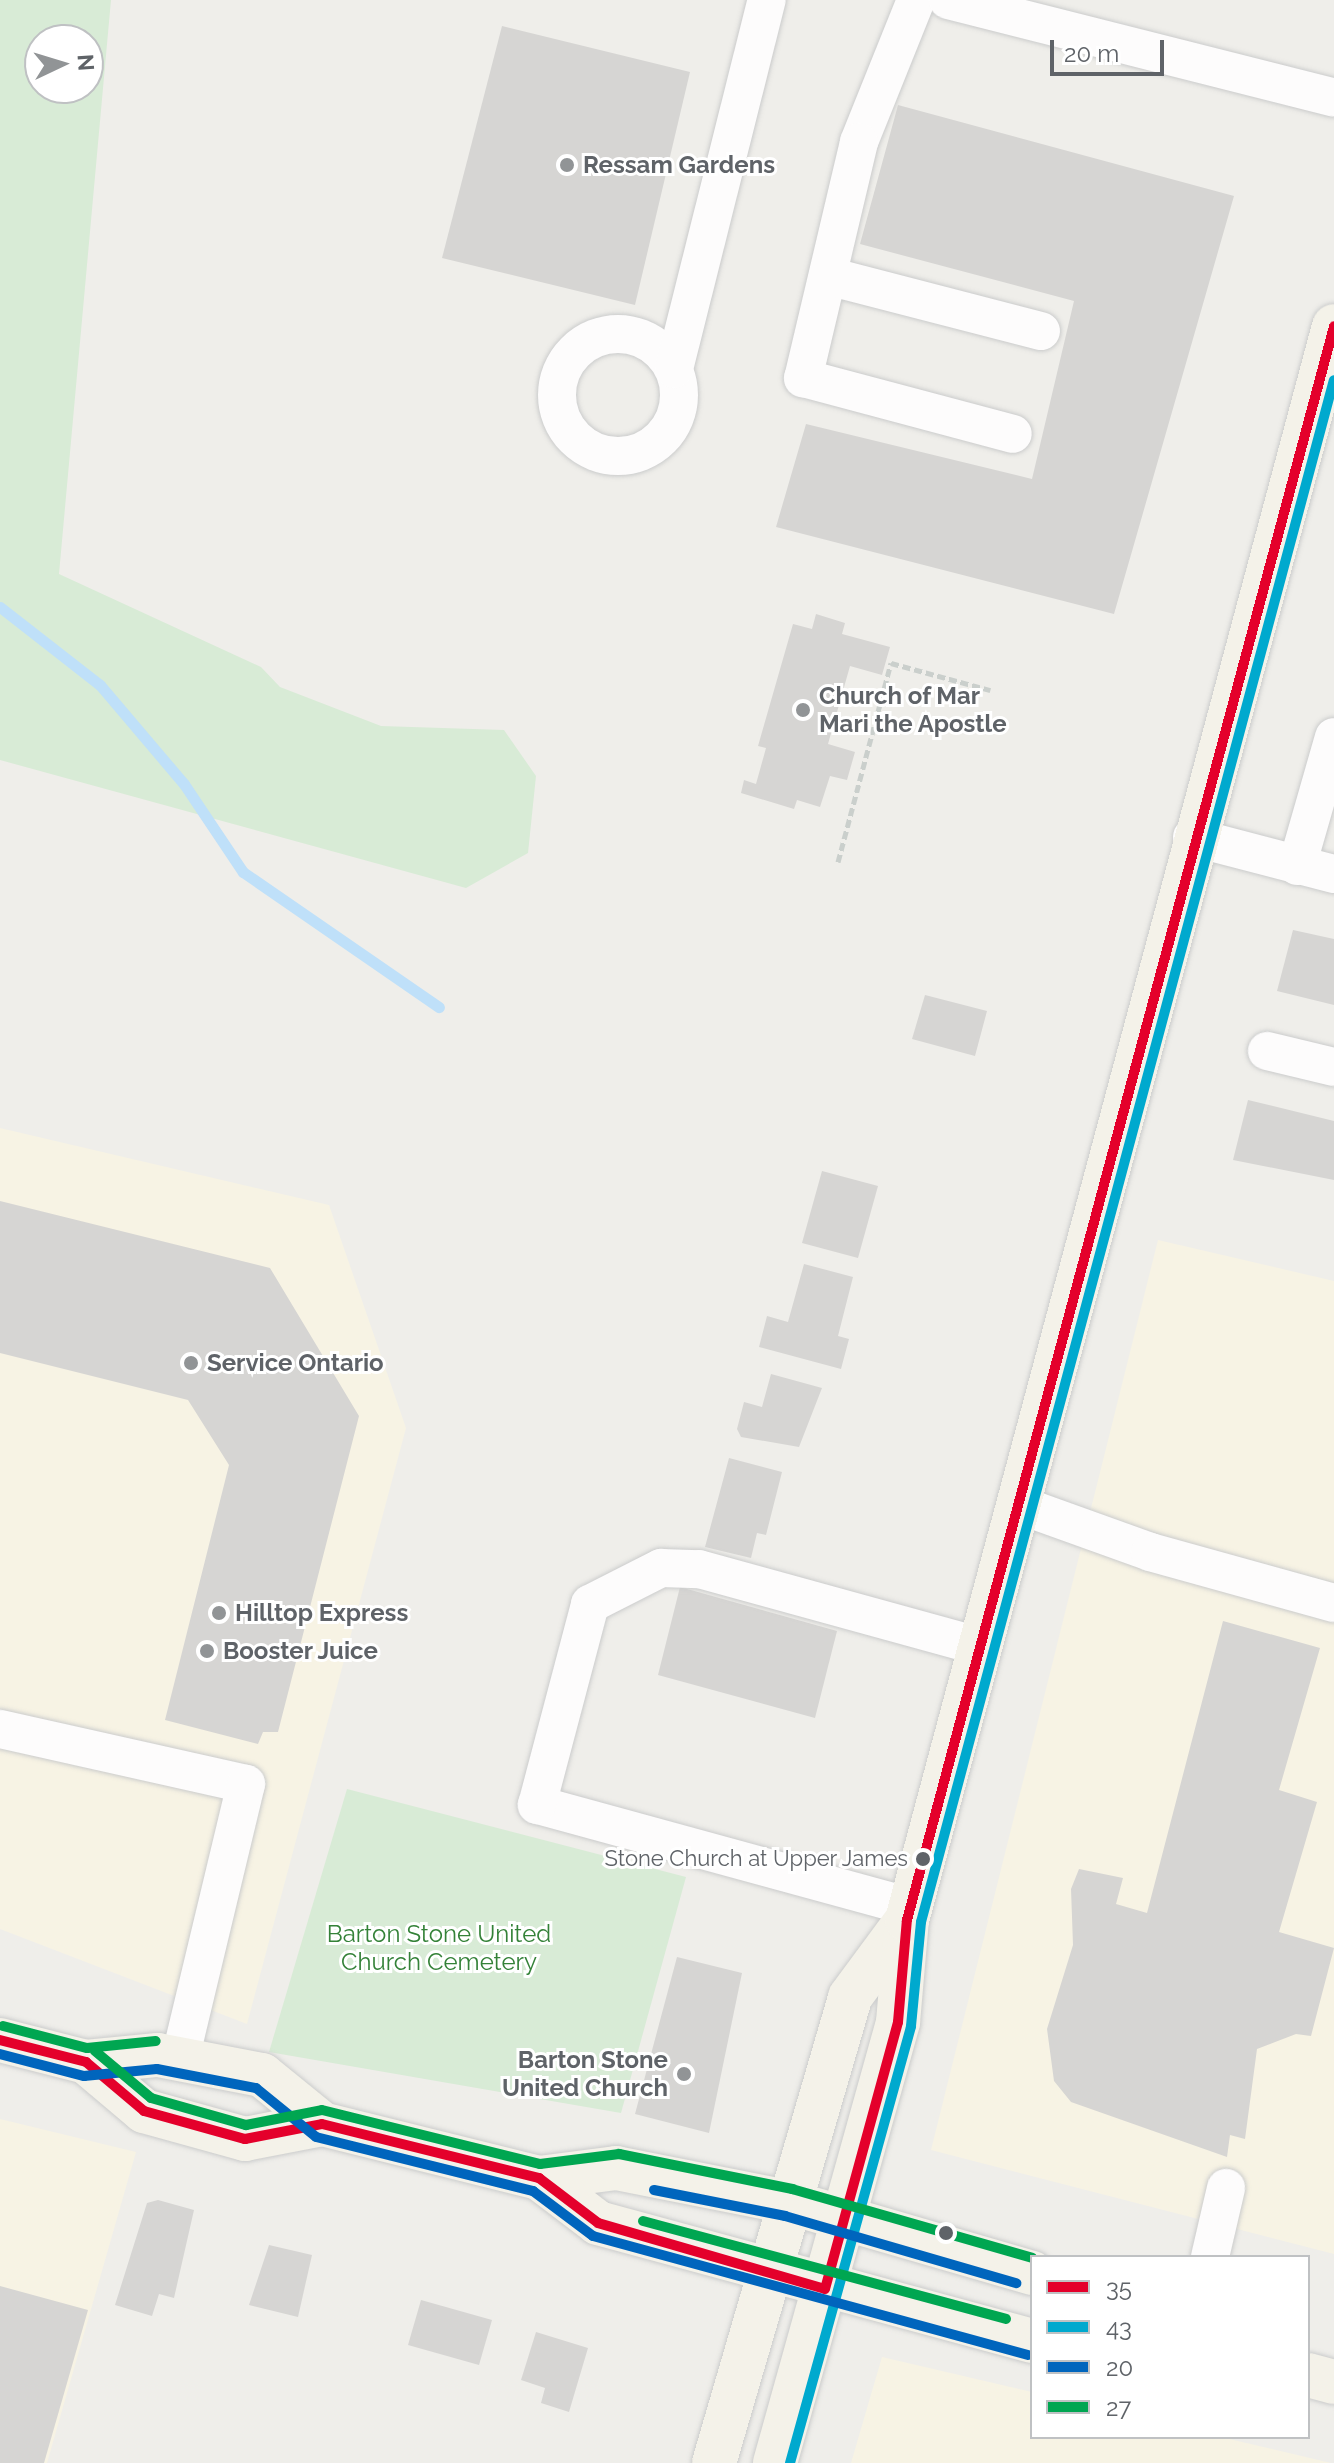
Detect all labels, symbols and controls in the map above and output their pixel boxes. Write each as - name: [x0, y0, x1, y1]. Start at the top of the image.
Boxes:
- north arrow: [24, 24, 104, 104]
- scale bar: [1054, 24, 1168, 74]
- text: 20 m: [1064, 39, 1119, 68]
- text: N: [72, 53, 100, 72]
- place label: Ressam Gardens: [583, 151, 775, 179]
- marker: Ressam Gardens: [558, 156, 576, 174]
- place label: Church of Mar Mari the Apostle: [819, 682, 1007, 738]
- marker: Church of Mar Mari the Apostle: [794, 701, 812, 719]
- place label: Service Ontario: [207, 1349, 384, 1377]
- marker: Service Ontario: [182, 1354, 200, 1372]
- place label: Hilltop Express: [235, 1599, 408, 1627]
- marker: Hilltop Express: [210, 1604, 228, 1622]
- place label: Booster Juice: [223, 1637, 379, 1665]
- marker: Booster Juice: [198, 1642, 216, 1660]
- place label: Stone Church at Upper James: [603, 1846, 908, 1872]
- marker: Stone Church at Upper James: [915, 1851, 931, 1867]
- park label: Barton Stone United Church Cemetery: [327, 1920, 551, 1976]
- place label: Barton Stone United Church: [502, 2046, 668, 2102]
- marker: Barton Stone United Church: [675, 2065, 693, 2083]
- unlabelled marker: [938, 2225, 954, 2241]
- legend: [1030, 2255, 1310, 2439]
- text: 35: [1106, 2273, 1132, 2302]
- text: 43: [1106, 2313, 1132, 2342]
- text: 20: [1106, 2353, 1133, 2382]
- text: 27: [1106, 2393, 1131, 2422]

